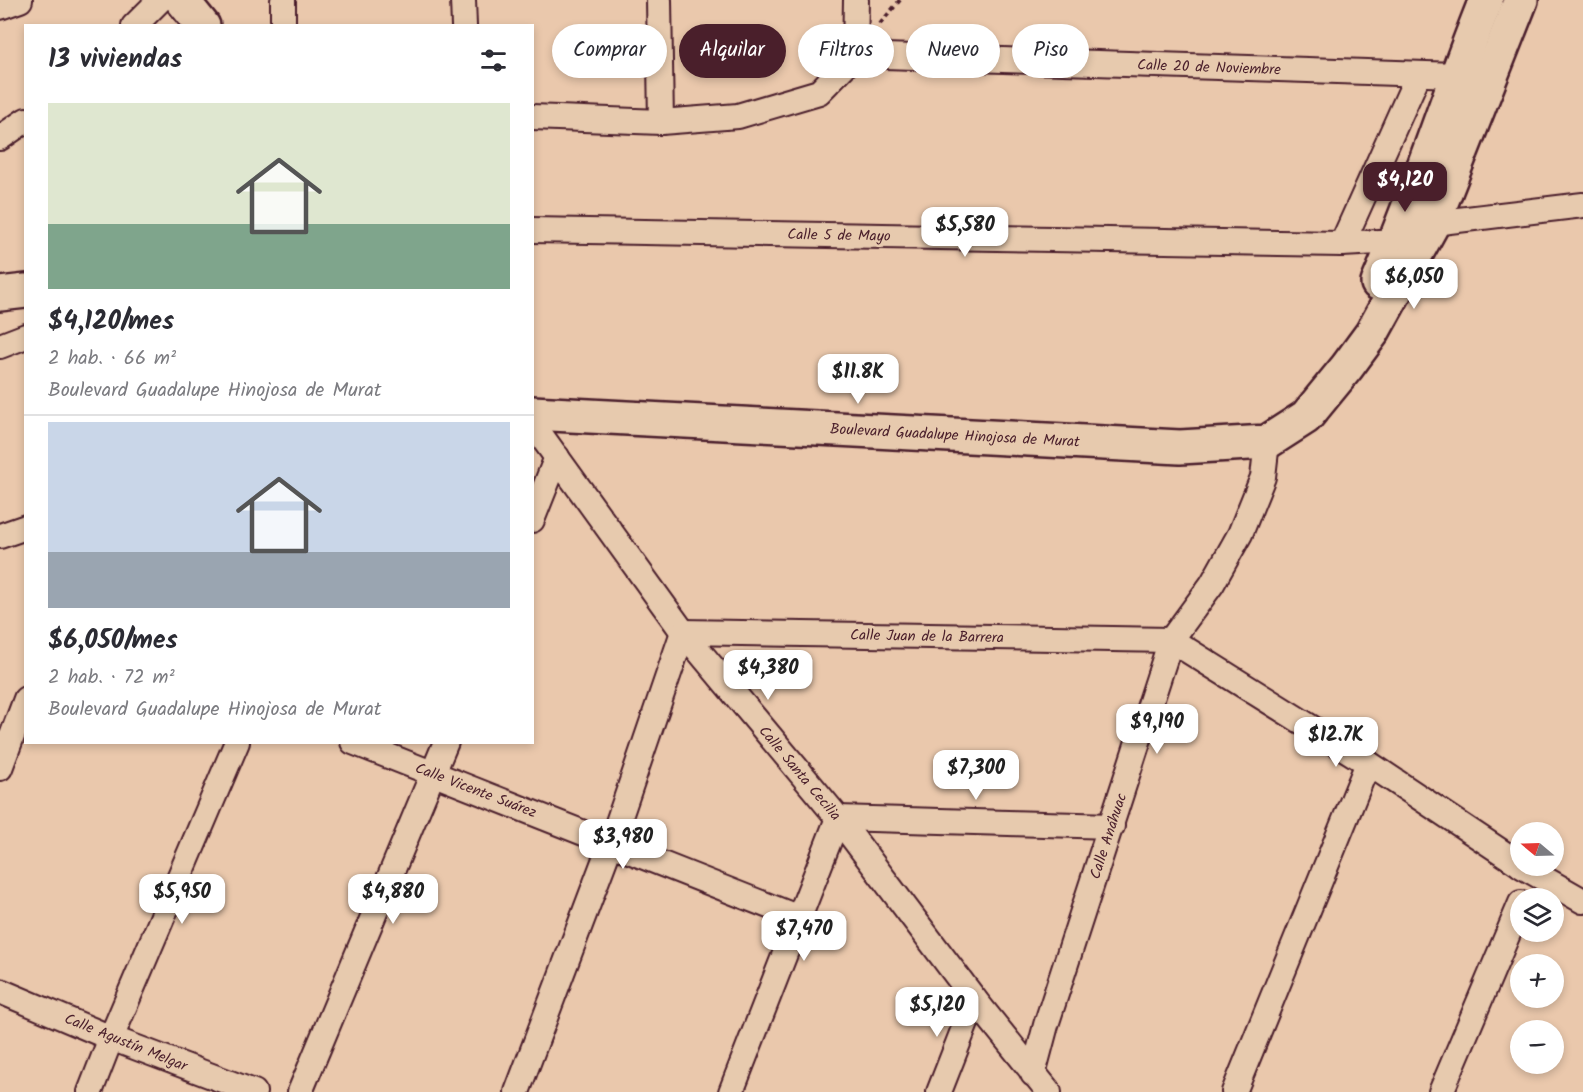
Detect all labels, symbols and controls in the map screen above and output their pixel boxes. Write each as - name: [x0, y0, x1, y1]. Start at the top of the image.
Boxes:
- chip: Comprar: [552, 24, 667, 78]
- chip: Alquilar: [679, 24, 786, 78]
- chip: Filtros: [798, 24, 894, 78]
- chip: Nuevo: [906, 24, 1000, 78]
- chip: Piso: [1012, 24, 1089, 78]
- text: 13 viviendas: [48, 39, 182, 81]
- icon: filters: [477, 44, 510, 77]
- street label: Calle 20 de Noviembre: [1137, 53, 1281, 83]
- icon: home: [225, 142, 333, 250]
- pin: $4,120: [1356, 162, 1454, 213]
- text: $4,120: [1377, 165, 1433, 197]
- pin: $5,580: [916, 207, 1014, 258]
- text: $5,580: [935, 210, 995, 242]
- street label: Calle 5 de Mayo: [787, 223, 891, 249]
- pin: $6,050: [1365, 259, 1463, 310]
- text: $6,050: [1385, 262, 1443, 294]
- text: $4,120/mes: [48, 301, 174, 343]
- text: 2 hab. · 66 m²: [48, 343, 176, 375]
- pin: $11.8K: [809, 354, 907, 405]
- text: $11.8K: [832, 357, 884, 389]
- text: Boulevard Guadalupe Hinojosa de Murat: [48, 375, 382, 407]
- street label: Boulevard Guadalupe Hinojosa de Murat: [829, 417, 1081, 455]
- icon: home: [225, 461, 333, 569]
- text: $6,050/mes: [48, 620, 178, 662]
- street label: Calle Juan de la Barrera: [850, 624, 1004, 650]
- pin: $4,380: [719, 650, 817, 701]
- text: $4,380: [738, 653, 798, 685]
- text: 2 hab. · 72 m²: [48, 662, 175, 694]
- text: Boulevard Guadalupe Hinojosa de Murat: [48, 694, 382, 726]
- pin: $9,190: [1108, 704, 1206, 755]
- text: $9,190: [1130, 707, 1184, 739]
- pin: $12.7K: [1287, 717, 1385, 768]
- text: $12.7K: [1308, 720, 1364, 752]
- street label: Calle Santa Cecilia: [752, 721, 846, 827]
- pin: $7,300: [927, 750, 1025, 801]
- text: $7,300: [947, 753, 1005, 785]
- street label: Calle Vicente Suárez: [411, 757, 540, 825]
- street label: Calle Anáhuac: [1084, 790, 1134, 882]
- pin: $3,980: [574, 819, 672, 870]
- text: $3,980: [593, 822, 653, 854]
- north arrow: [1510, 822, 1564, 876]
- map controls: [1510, 822, 1564, 1074]
- pin: $5,950: [133, 874, 231, 925]
- pin: $4,880: [344, 874, 442, 925]
- text: $5,950: [153, 877, 211, 909]
- text: $4,880: [362, 877, 424, 909]
- button: layers: [1510, 888, 1564, 942]
- pin: $7,470: [755, 911, 853, 962]
- text: $7,470: [775, 914, 833, 946]
- button: +: [1510, 954, 1564, 1008]
- pin: $5,120: [888, 987, 986, 1038]
- text: $5,120: [909, 990, 965, 1022]
- street label: Calle Agustín Melgar: [61, 1007, 192, 1079]
- button: −: [1510, 1020, 1564, 1074]

